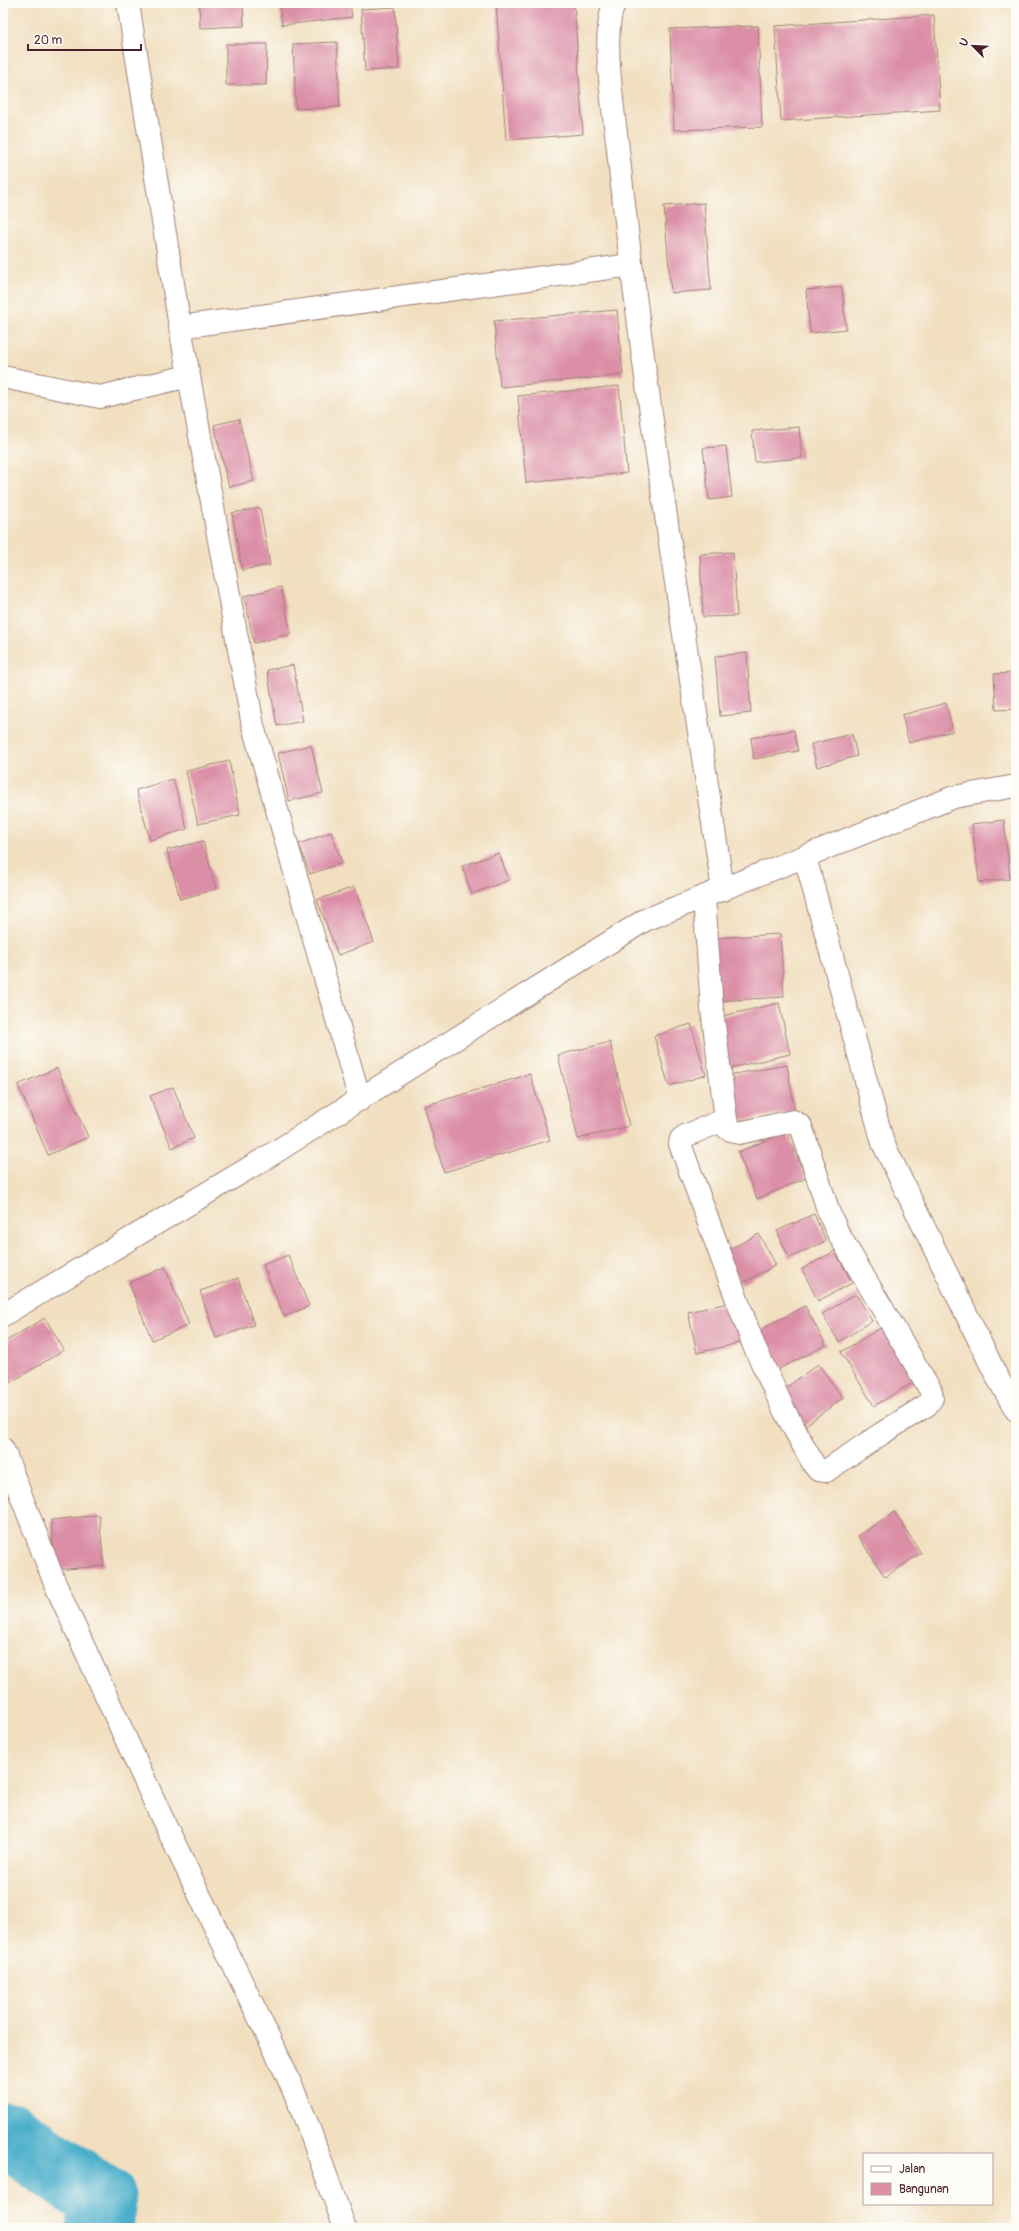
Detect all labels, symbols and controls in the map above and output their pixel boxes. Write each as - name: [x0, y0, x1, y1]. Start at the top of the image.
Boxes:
- scale bar: [28, 26, 141, 52]
- north arrow: [953, 26, 993, 66]
- text: 20 m: [34, 33, 63, 48]
- text: U: [957, 36, 972, 48]
- legend: [863, 2153, 993, 2205]
- text: Jalan: [899, 2162, 925, 2177]
- text: Bangunan: [899, 2182, 949, 2197]

